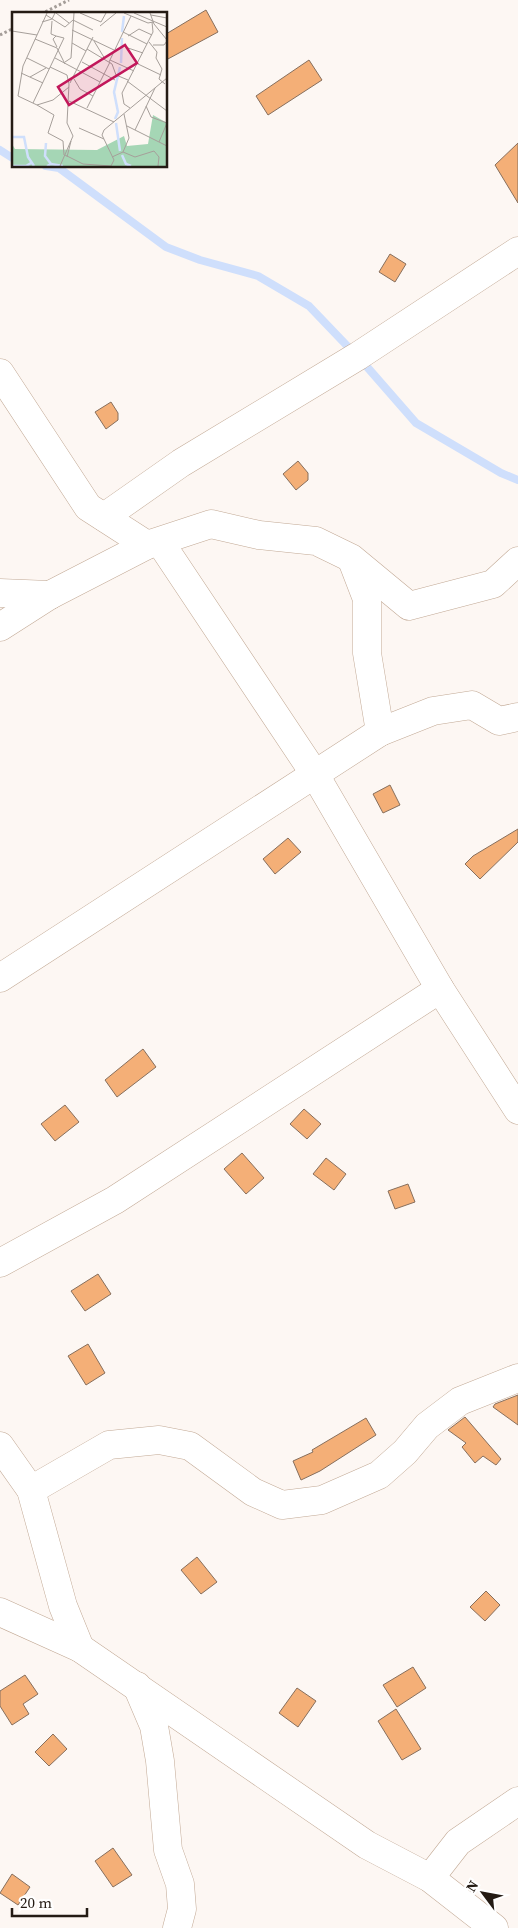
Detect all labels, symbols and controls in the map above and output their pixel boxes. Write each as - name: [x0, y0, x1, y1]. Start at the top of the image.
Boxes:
- inset map: [12, 12, 168, 168]
- north arrow: [458, 1868, 508, 1918]
- text: N: [461, 1876, 483, 1896]
- scale bar: [12, 1886, 88, 1918]
- text: 20 m: [20, 1892, 52, 1913]

